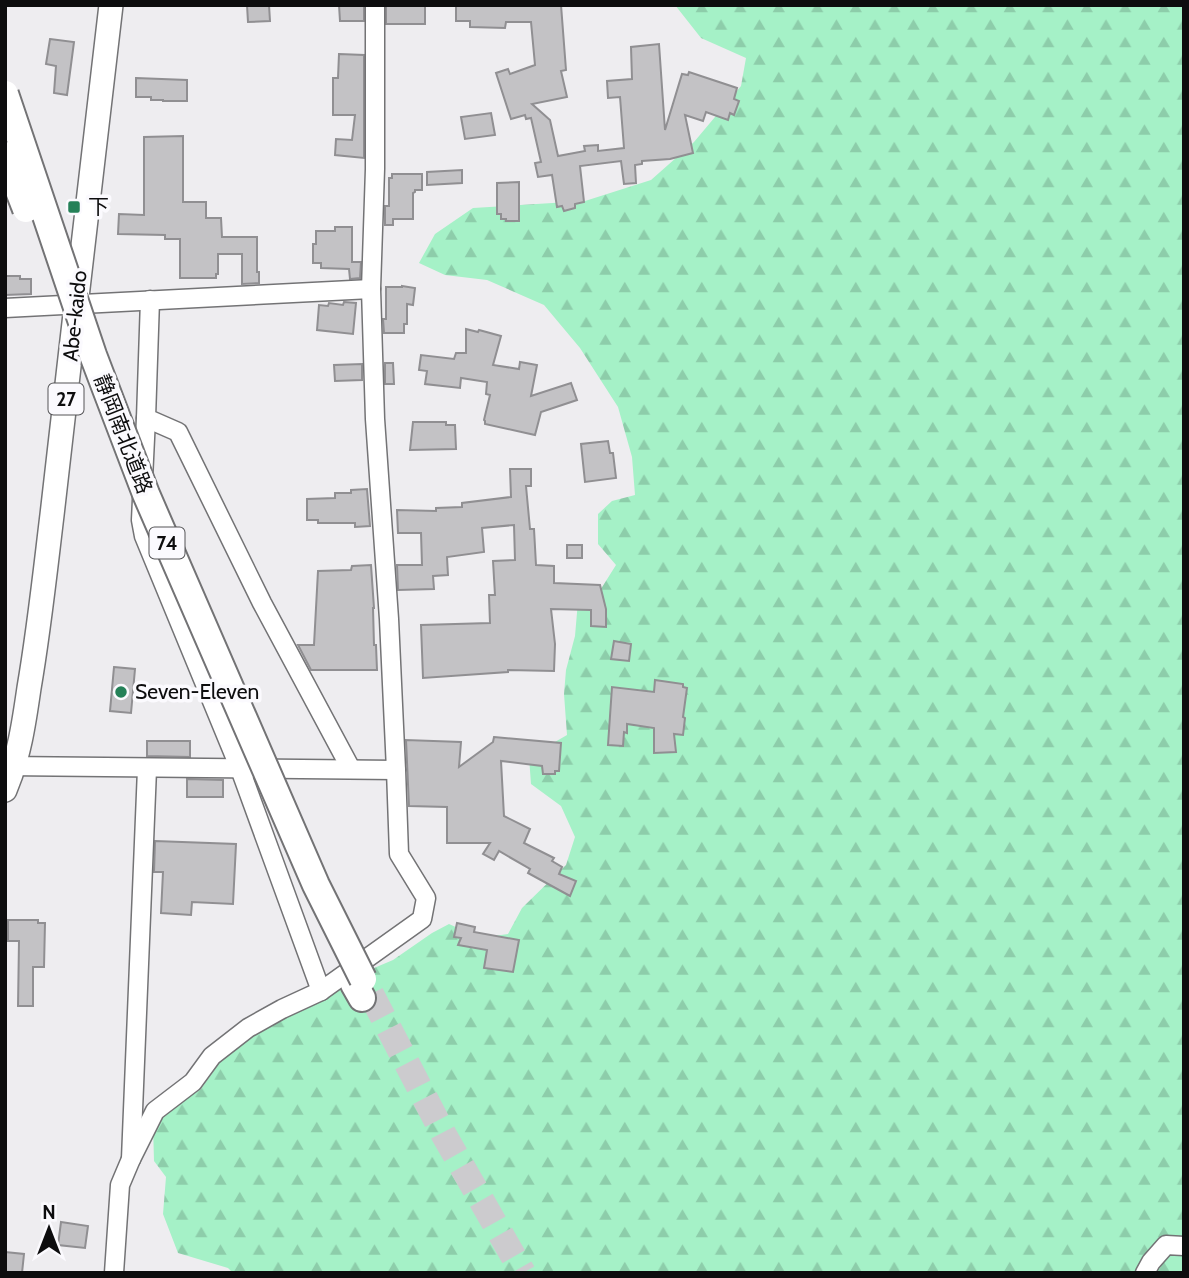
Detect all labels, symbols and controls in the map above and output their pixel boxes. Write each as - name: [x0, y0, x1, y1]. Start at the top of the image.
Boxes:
- place label: 下: [88, 194, 109, 219]
- marker: 下: [66, 199, 82, 215]
- street label: Abe-kaido: [57, 269, 92, 363]
- street label: 静岡南北道路: [89, 371, 158, 497]
- road number: 27: [48, 384, 84, 414]
- road number: 74: [150, 528, 184, 558]
- place label: Seven-Eleven: [135, 679, 259, 704]
- marker: Seven-Eleven: [113, 684, 129, 700]
- north arrow: [14, 1194, 84, 1264]
- text: N: [42, 1201, 56, 1224]

